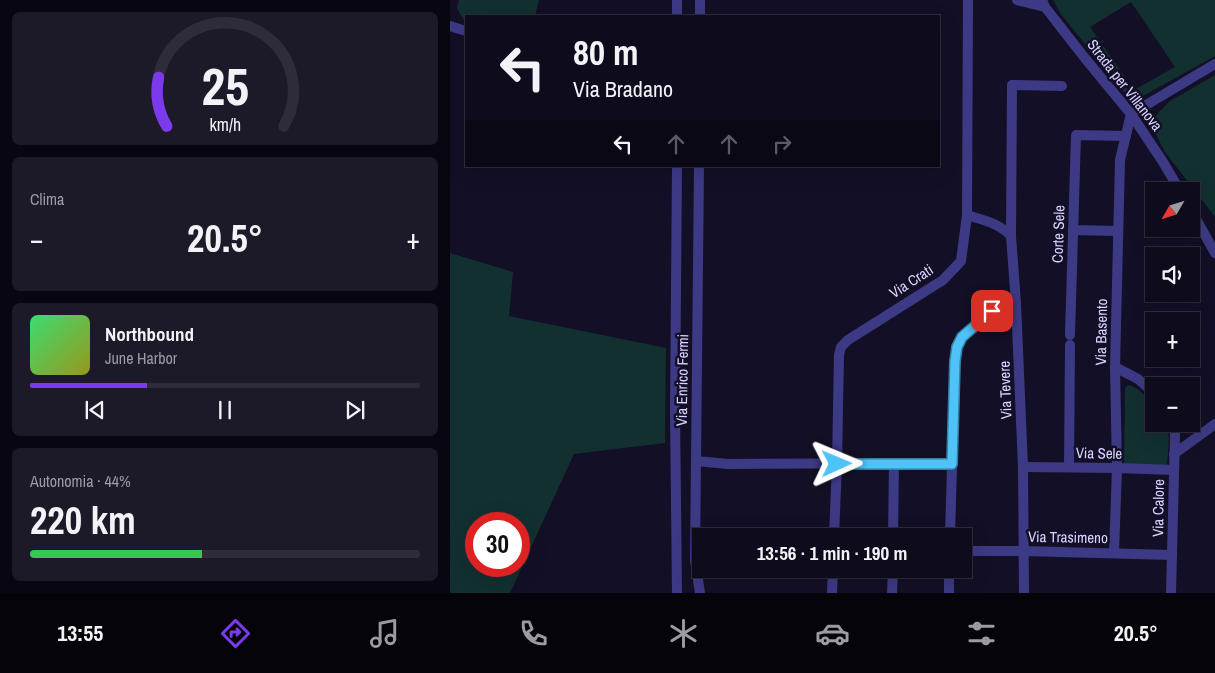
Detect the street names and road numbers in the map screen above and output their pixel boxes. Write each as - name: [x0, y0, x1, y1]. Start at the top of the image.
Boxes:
- street label: Strada per Villanova: [1082, 35, 1168, 135]
- street label: Corte Sele: [1046, 204, 1070, 263]
- street label: Via Crati: [885, 259, 937, 303]
- street label: Via Basento: [1090, 298, 1112, 366]
- street label: Via Enrico Fermi: [671, 334, 693, 426]
- street label: Via Tevere: [993, 360, 1017, 420]
- street label: Via Sele: [1076, 442, 1122, 464]
- street label: Via Calore: [1147, 479, 1169, 537]
- street label: Via Trasimeno: [1028, 526, 1108, 548]

